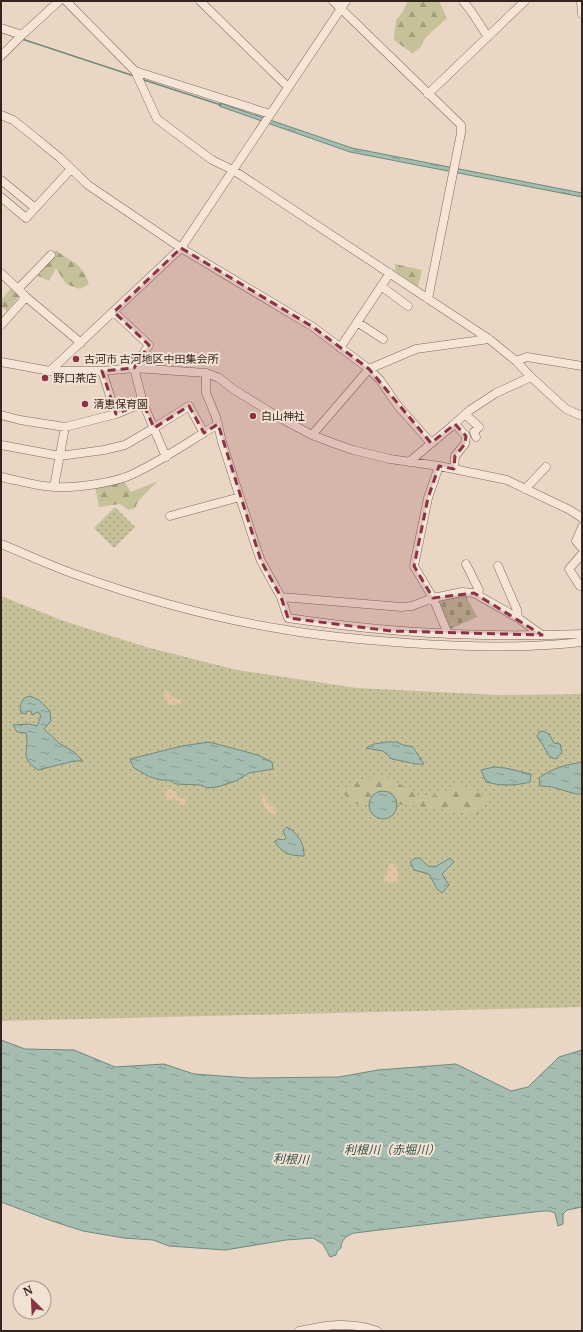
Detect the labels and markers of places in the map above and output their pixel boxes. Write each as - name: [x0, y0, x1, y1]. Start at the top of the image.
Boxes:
- place label: 古河市 古河地区中田集会所: [84, 352, 220, 366]
- marker: 古河市 古河地区中田集会所: [71, 354, 81, 364]
- place label: 野口茶店: [53, 371, 97, 385]
- marker: 野口茶店: [40, 373, 50, 383]
- place label: 清恵保育園: [93, 397, 148, 411]
- marker: 清恵保育園: [80, 399, 90, 409]
- place label: 白山神社: [261, 409, 305, 423]
- marker: 白山神社: [248, 411, 258, 421]

